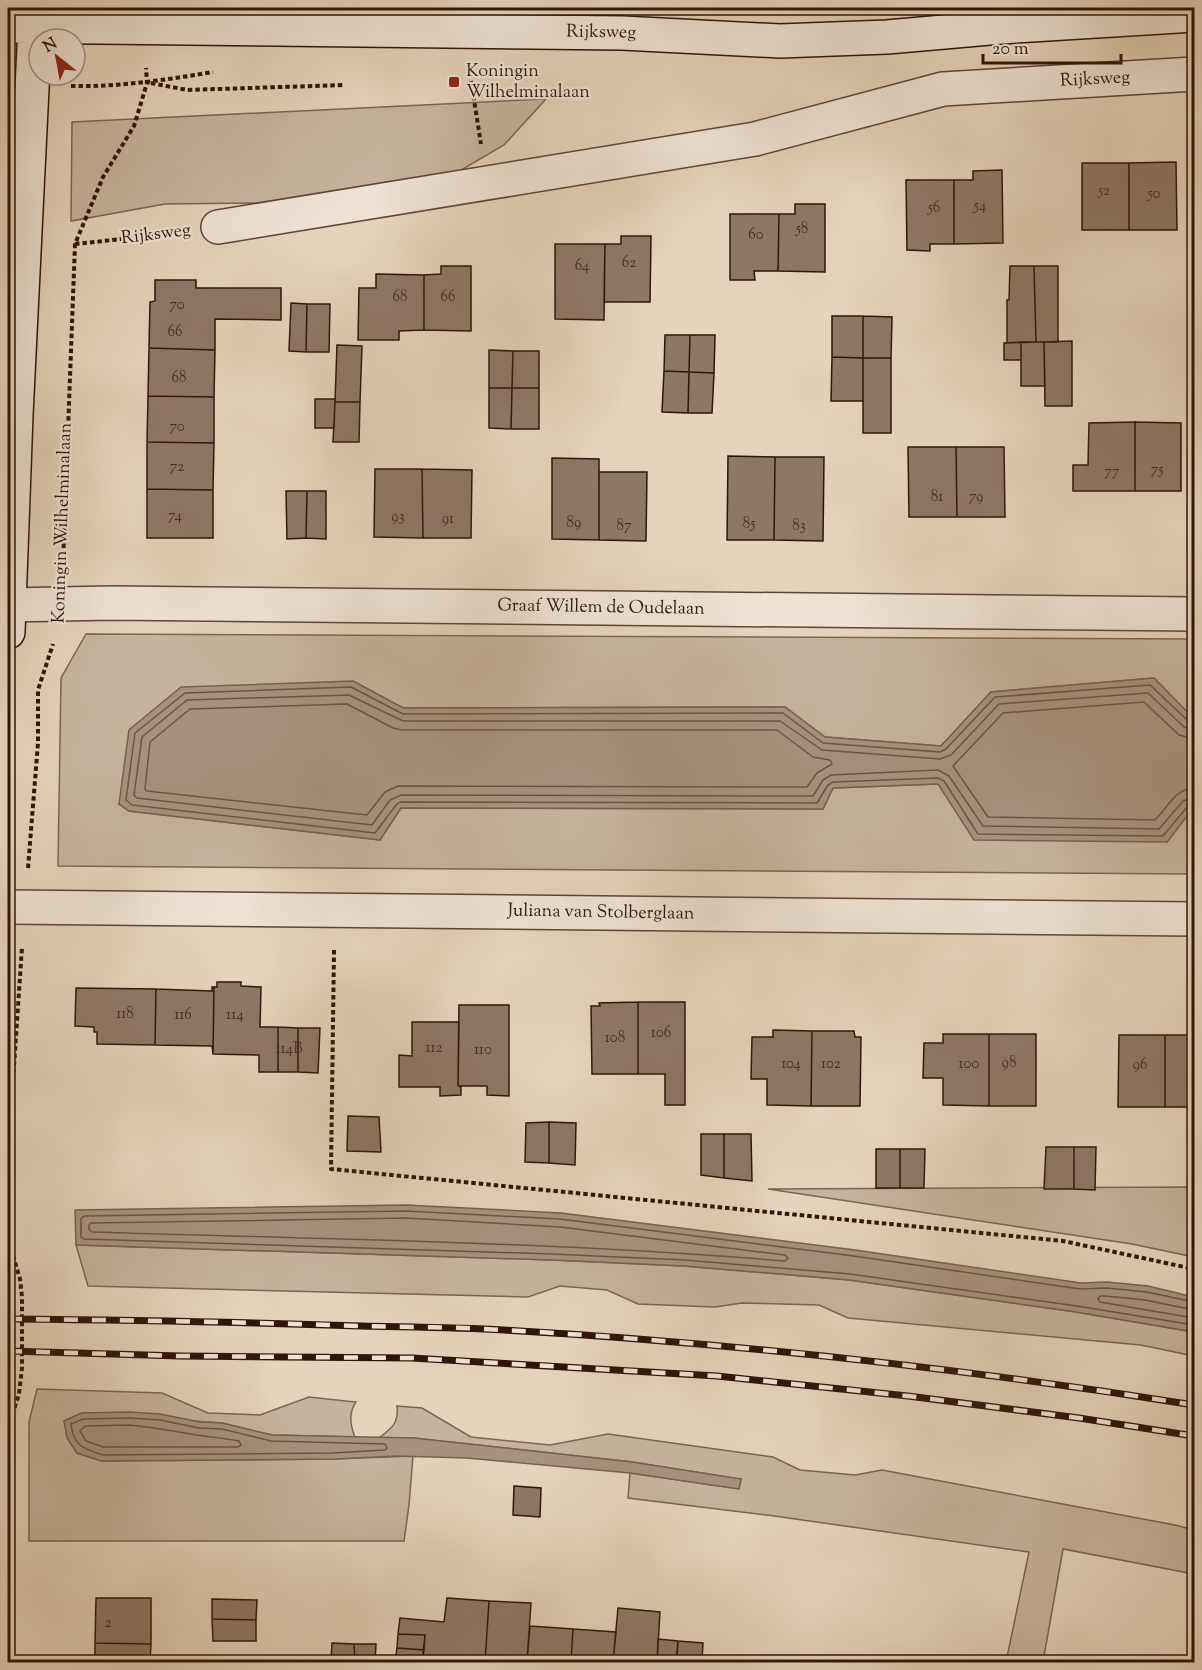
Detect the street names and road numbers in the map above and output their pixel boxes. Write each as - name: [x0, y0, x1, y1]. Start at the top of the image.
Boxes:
- street label: Rijksweg: [566, 19, 636, 47]
- street label: Rijksweg: [1059, 65, 1131, 95]
- street label: Rijksweg: [120, 218, 193, 252]
- street label: Koningin Wilhelminalaan: [47, 422, 80, 624]
- street label: Graaf Willem de Oudelaan: [497, 593, 705, 623]
- street label: Juliana van Stolberglaan: [506, 898, 695, 928]

